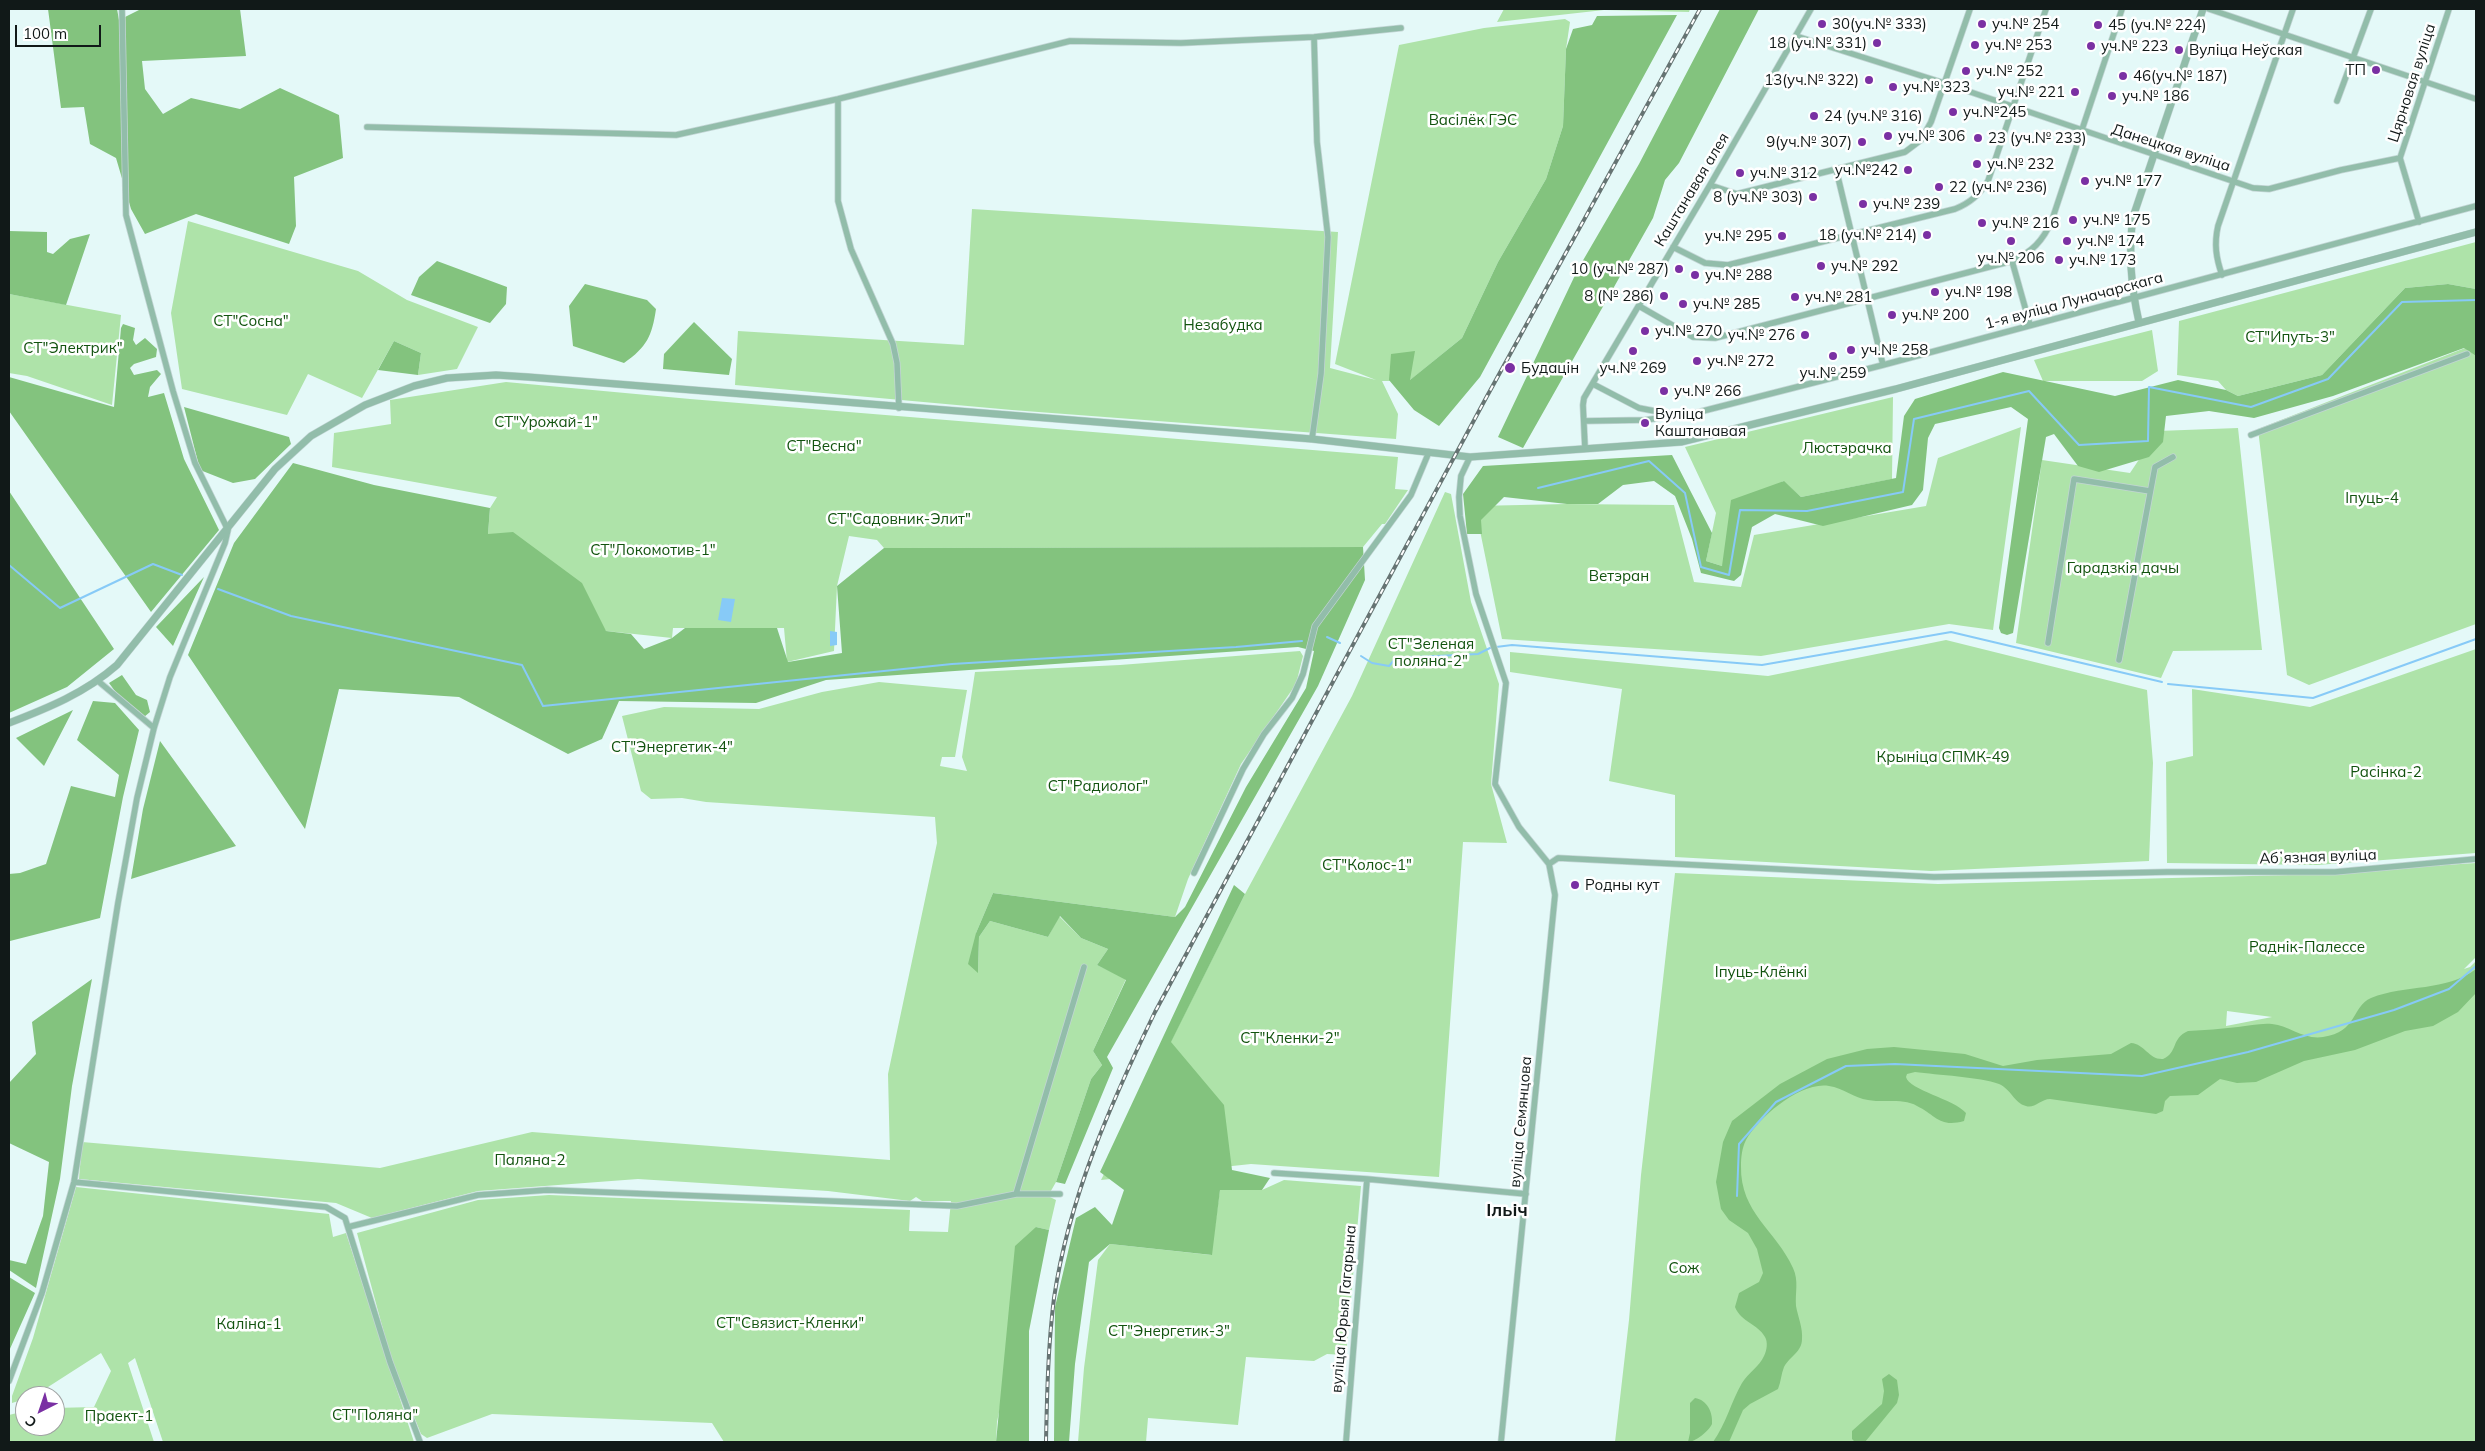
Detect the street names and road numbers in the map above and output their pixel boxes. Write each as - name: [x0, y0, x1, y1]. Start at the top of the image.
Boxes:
- street label: Цярновая вуліца: [2384, 21, 2440, 145]
- street label: Данецкая вуліца: [2109, 120, 2233, 176]
- street label: Каштанавая алея: [1651, 130, 1733, 250]
- street label: 1-я вуліца Луначарскага: [1983, 269, 2165, 333]
- street label: Абʼязная вуліца: [2259, 846, 2377, 868]
- street label: вуліца Семянцова: [1506, 1056, 1536, 1188]
- street label: вуліца Юрыя Гагарына: [1328, 1224, 1360, 1394]

